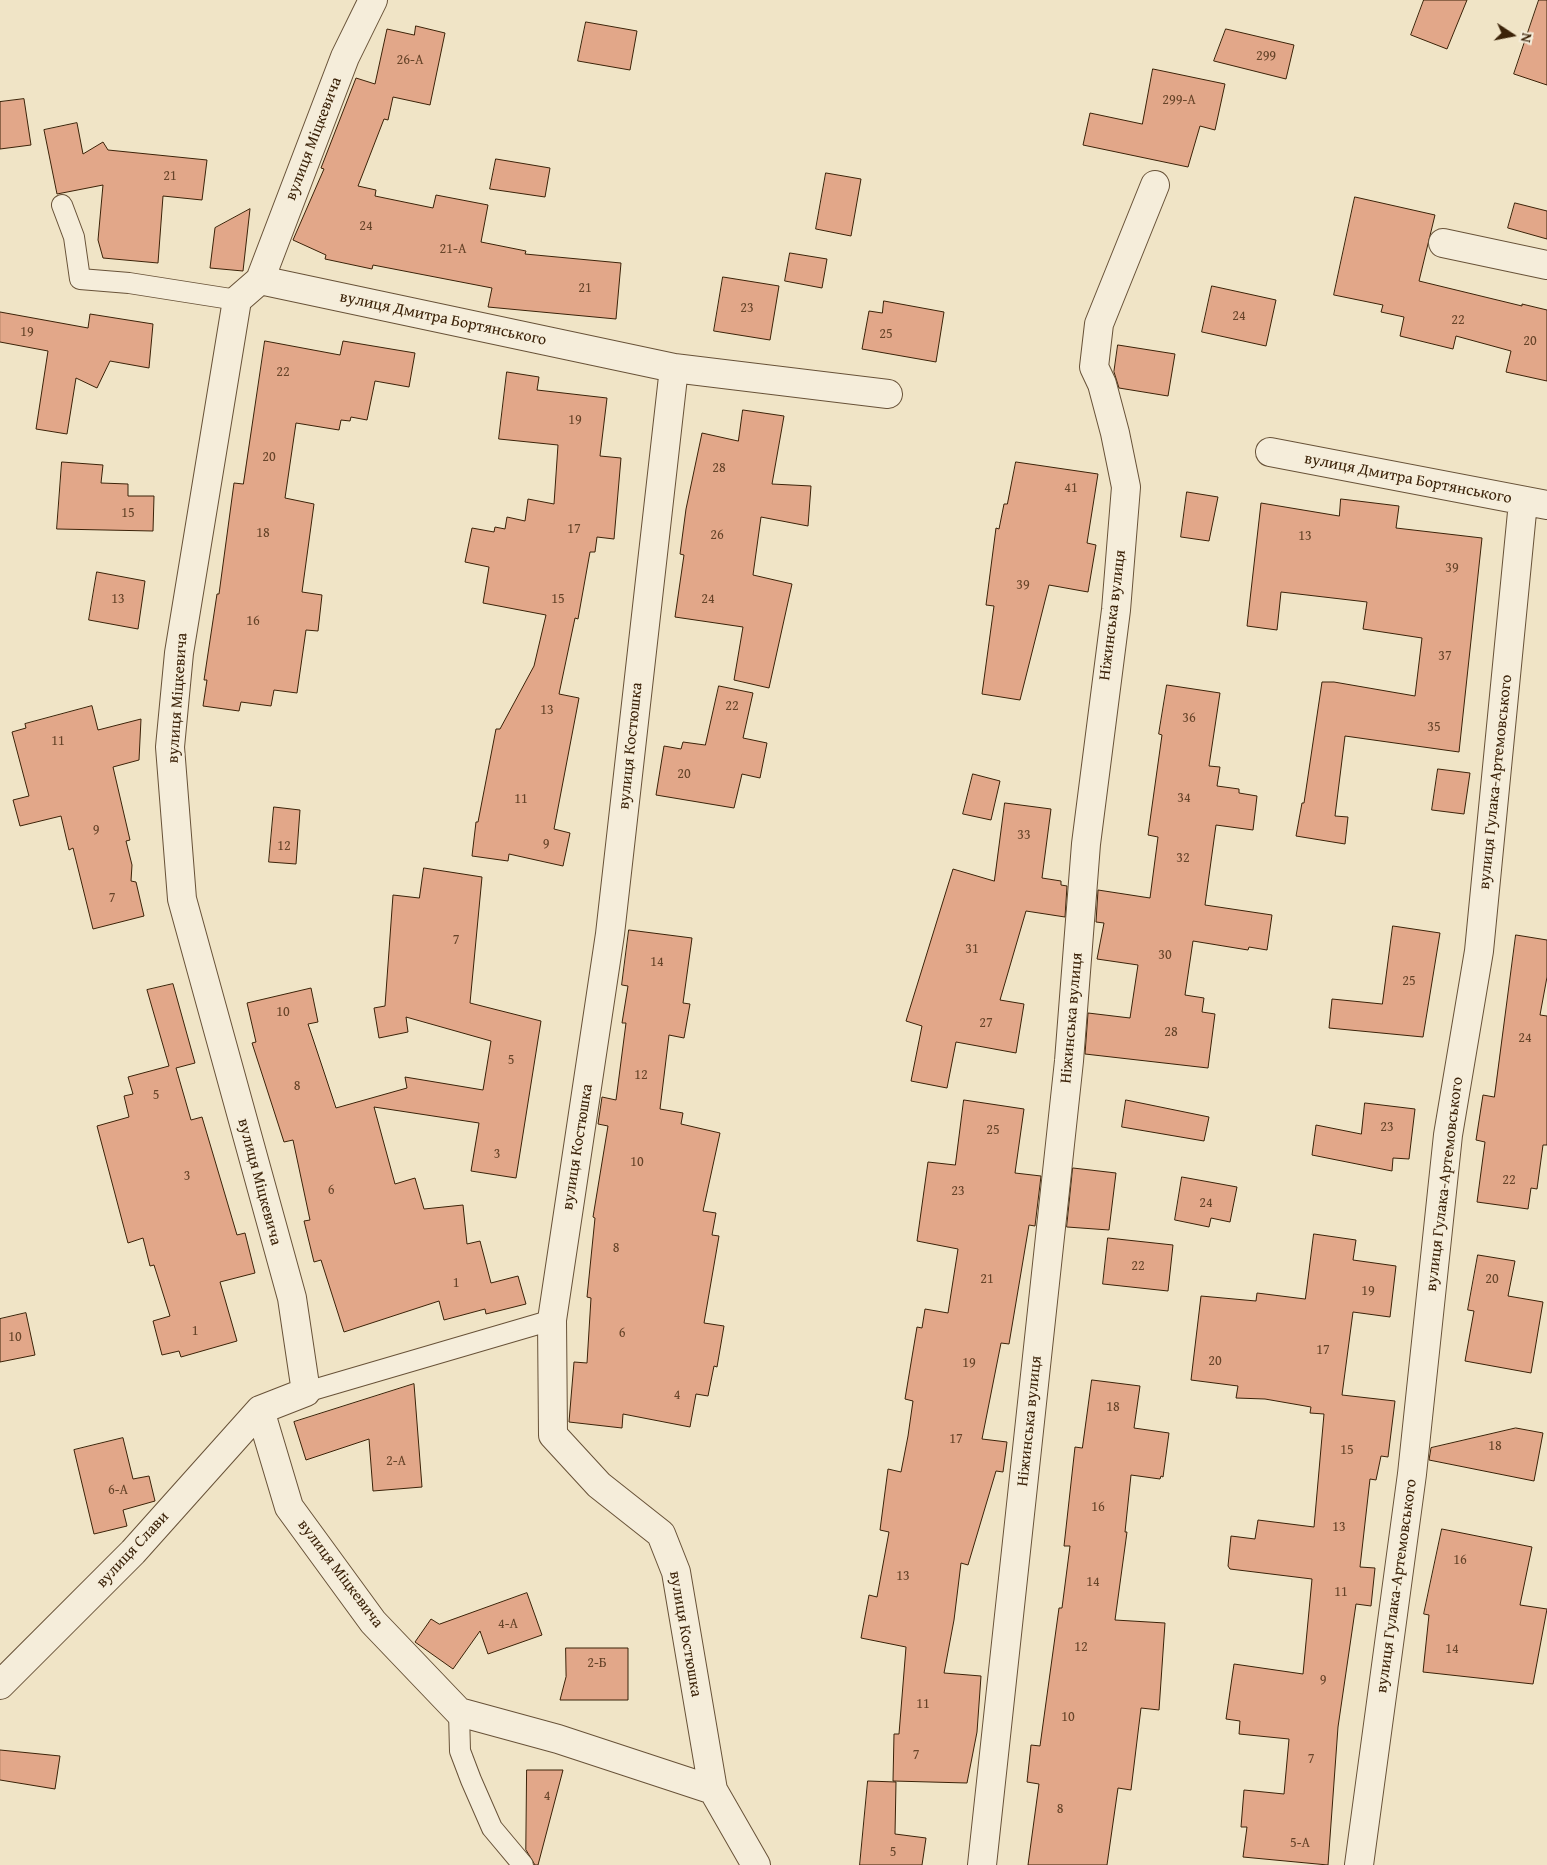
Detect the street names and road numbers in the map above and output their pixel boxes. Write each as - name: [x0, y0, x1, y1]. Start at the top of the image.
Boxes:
- street label: вулиця Міцкевича: [282, 75, 346, 203]
- street label: вулиця Дмитра Бортянського: [338, 288, 548, 350]
- street label: вулиця Дмитра Бортянського: [1303, 449, 1513, 509]
- street label: Ніжинська вулиця: [1095, 549, 1131, 681]
- street label: вулиця Міцкевича: [164, 632, 192, 764]
- street label: вулиця Гулака-Артемовського: [1475, 674, 1517, 890]
- street label: вулиця Костюшка: [615, 682, 647, 810]
- street label: Ніжинська вулиця: [1057, 952, 1087, 1084]
- street label: вулиця Гулака-Артемовського: [1422, 1076, 1468, 1292]
- street label: вулиця Костюшка: [559, 1083, 597, 1211]
- street label: вулиця Міцкевича: [233, 1116, 285, 1248]
- street label: Ніжинська вулиця: [1014, 1355, 1046, 1487]
- street label: вулиця Гулака-Артемовського: [1372, 1478, 1422, 1694]
- street label: вулиця Слави: [93, 1508, 173, 1592]
- street label: вулиця Міцкевича: [293, 1516, 387, 1632]
- street label: вулиця Костюшка: [664, 1570, 706, 1698]

